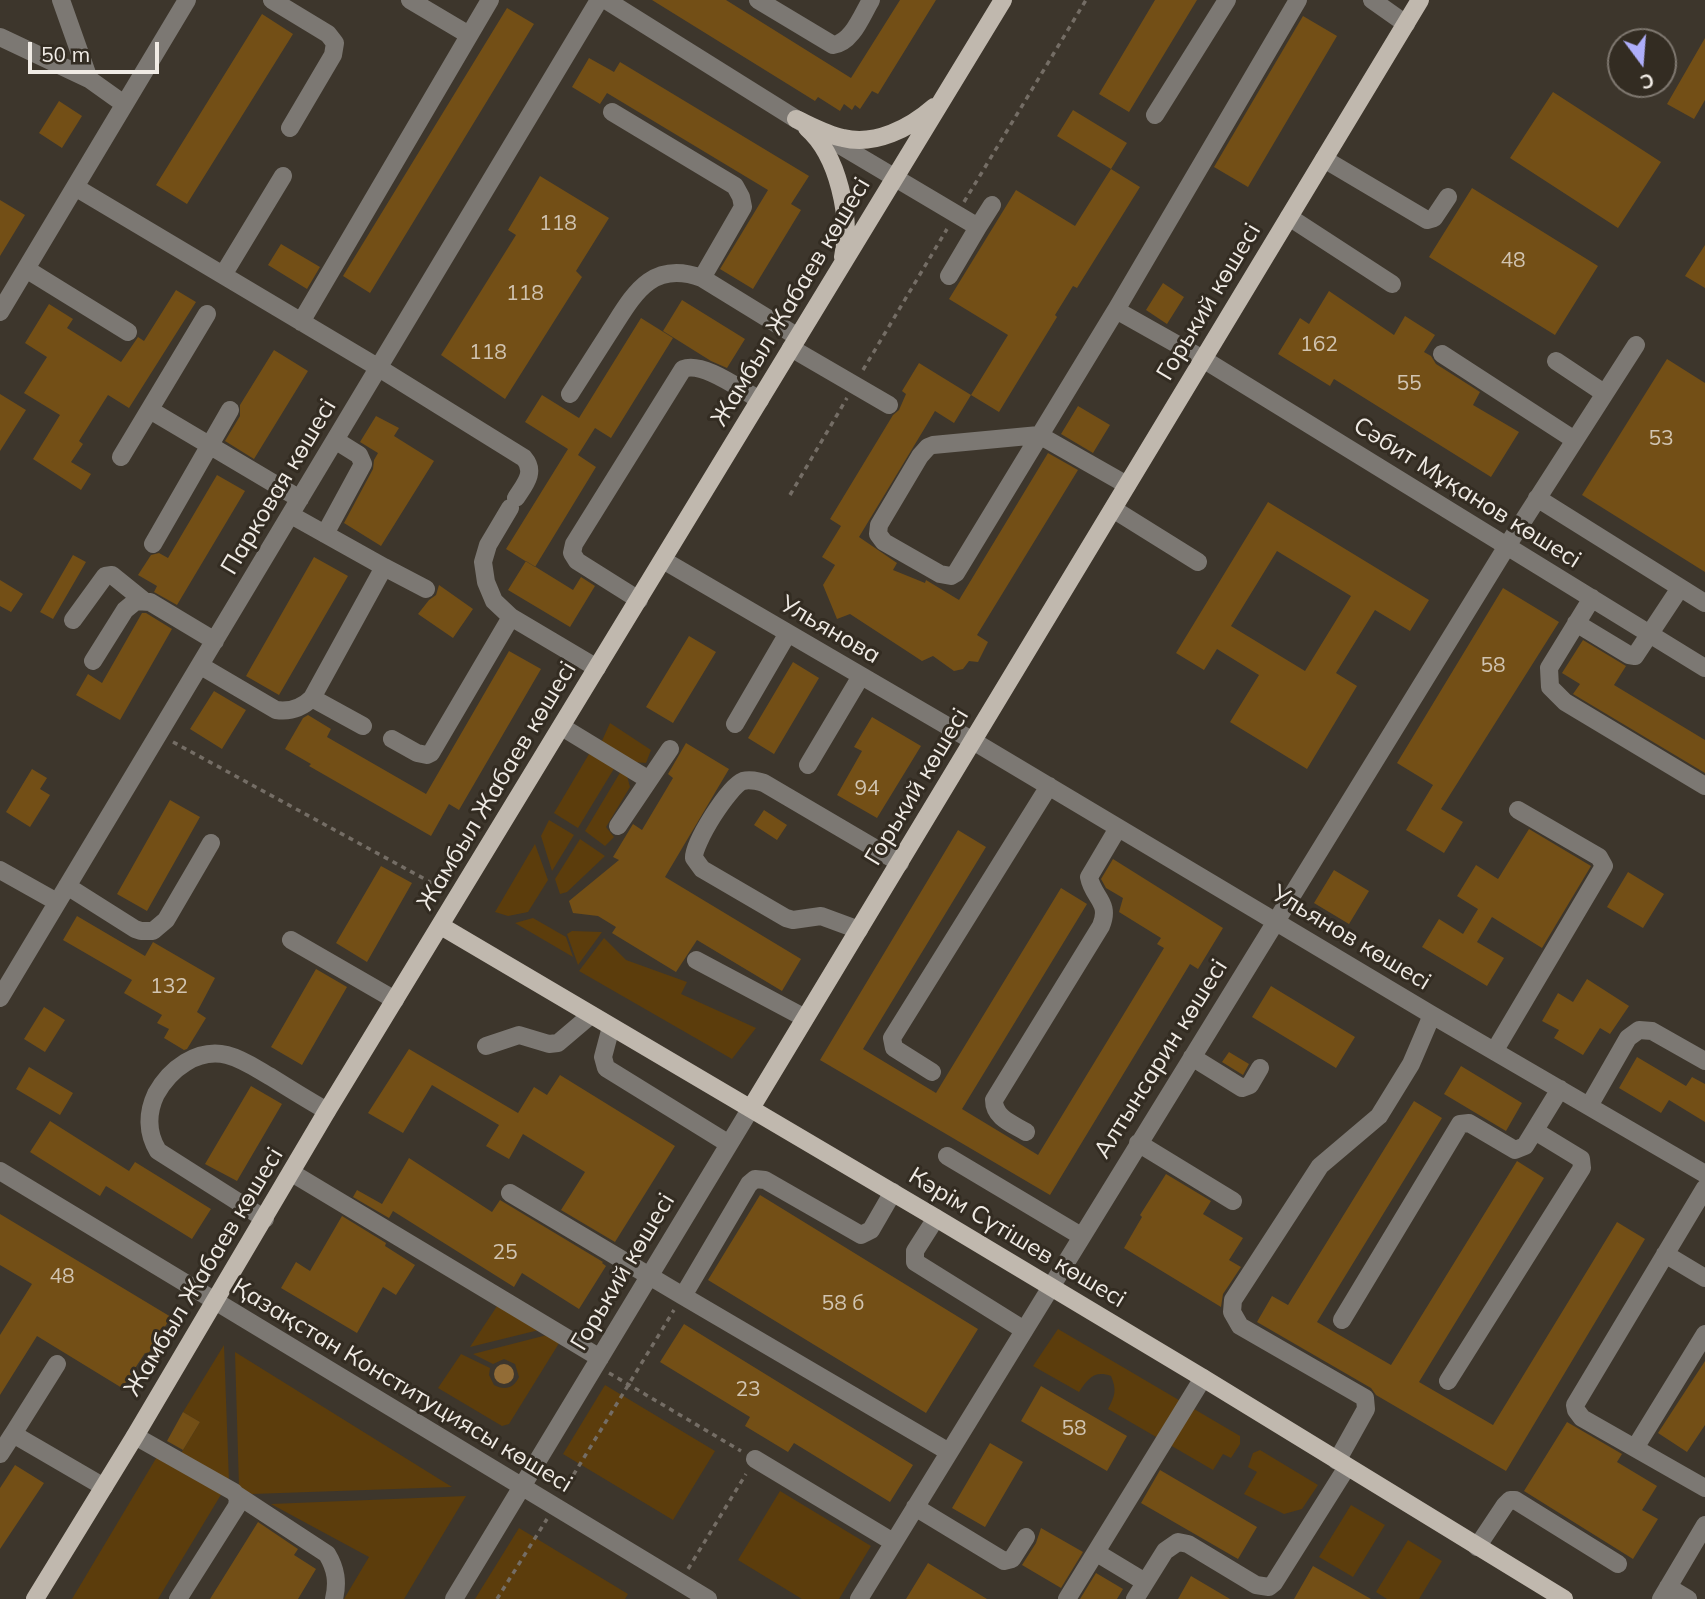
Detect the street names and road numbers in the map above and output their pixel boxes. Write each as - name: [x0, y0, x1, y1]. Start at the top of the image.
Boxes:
- street label: Жамбыл Жабаев көшесі: [705, 173, 877, 431]
- street label: Горький көшесі: [1151, 218, 1267, 386]
- street label: Парковая көшесі: [215, 394, 343, 580]
- street label: Сәбит Мұқанов көшесі: [1348, 411, 1586, 575]
- street label: Ульянова: [775, 590, 885, 670]
- street label: Жамбыл Жабаев көшесі: [411, 657, 583, 915]
- street label: Горький көшесі: [859, 703, 975, 871]
- street label: Ульянов көшесі: [1266, 879, 1436, 997]
- street label: Алтынсарин көшесі: [1088, 954, 1234, 1164]
- street label: Жамбыл Жабаев көшесі: [118, 1143, 290, 1401]
- street label: Кәрім Сүтішев көшесі: [903, 1162, 1131, 1314]
- street label: Горький көшесі: [565, 1188, 681, 1356]
- street label: Қазақстан Конституциясы көшесі: [227, 1273, 577, 1499]

